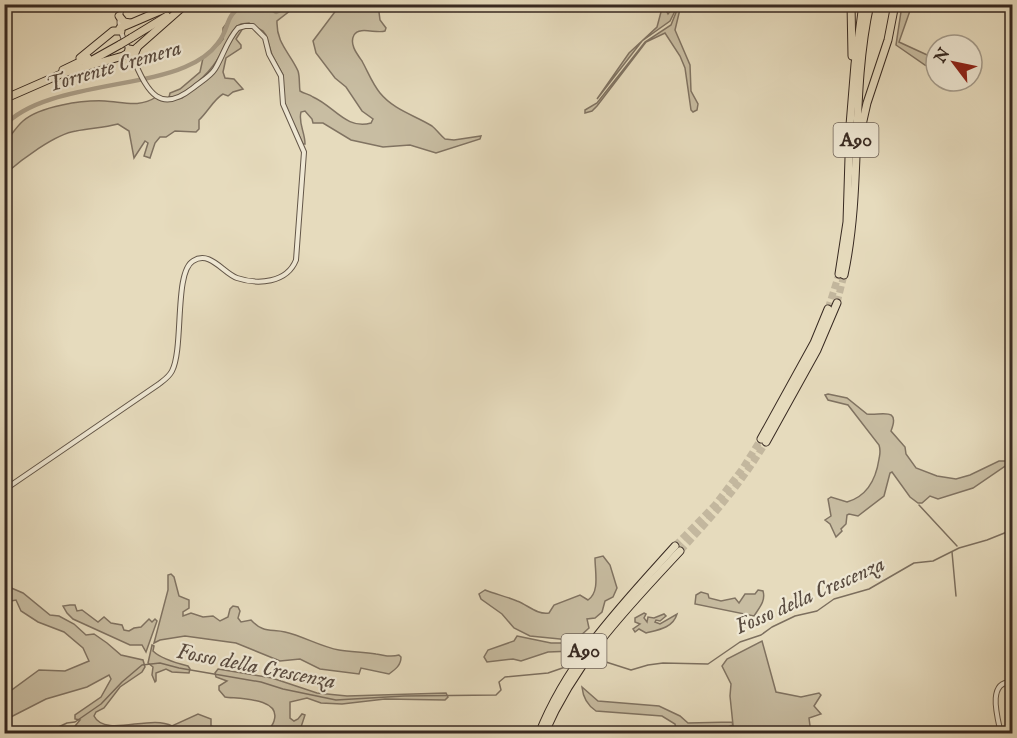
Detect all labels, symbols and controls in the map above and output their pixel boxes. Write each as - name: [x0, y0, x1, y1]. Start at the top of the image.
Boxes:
- north arrow: [924, 33, 984, 93]
- water label: Torrente Cremera: [43, 34, 185, 100]
- text: N: [930, 45, 955, 68]
- road number: A90: [834, 123, 878, 157]
- water label: Fosso della Crescenza: [731, 550, 890, 642]
- road number: A90: [562, 634, 606, 668]
- water label: Fosso della Crescenza: [174, 638, 338, 696]

